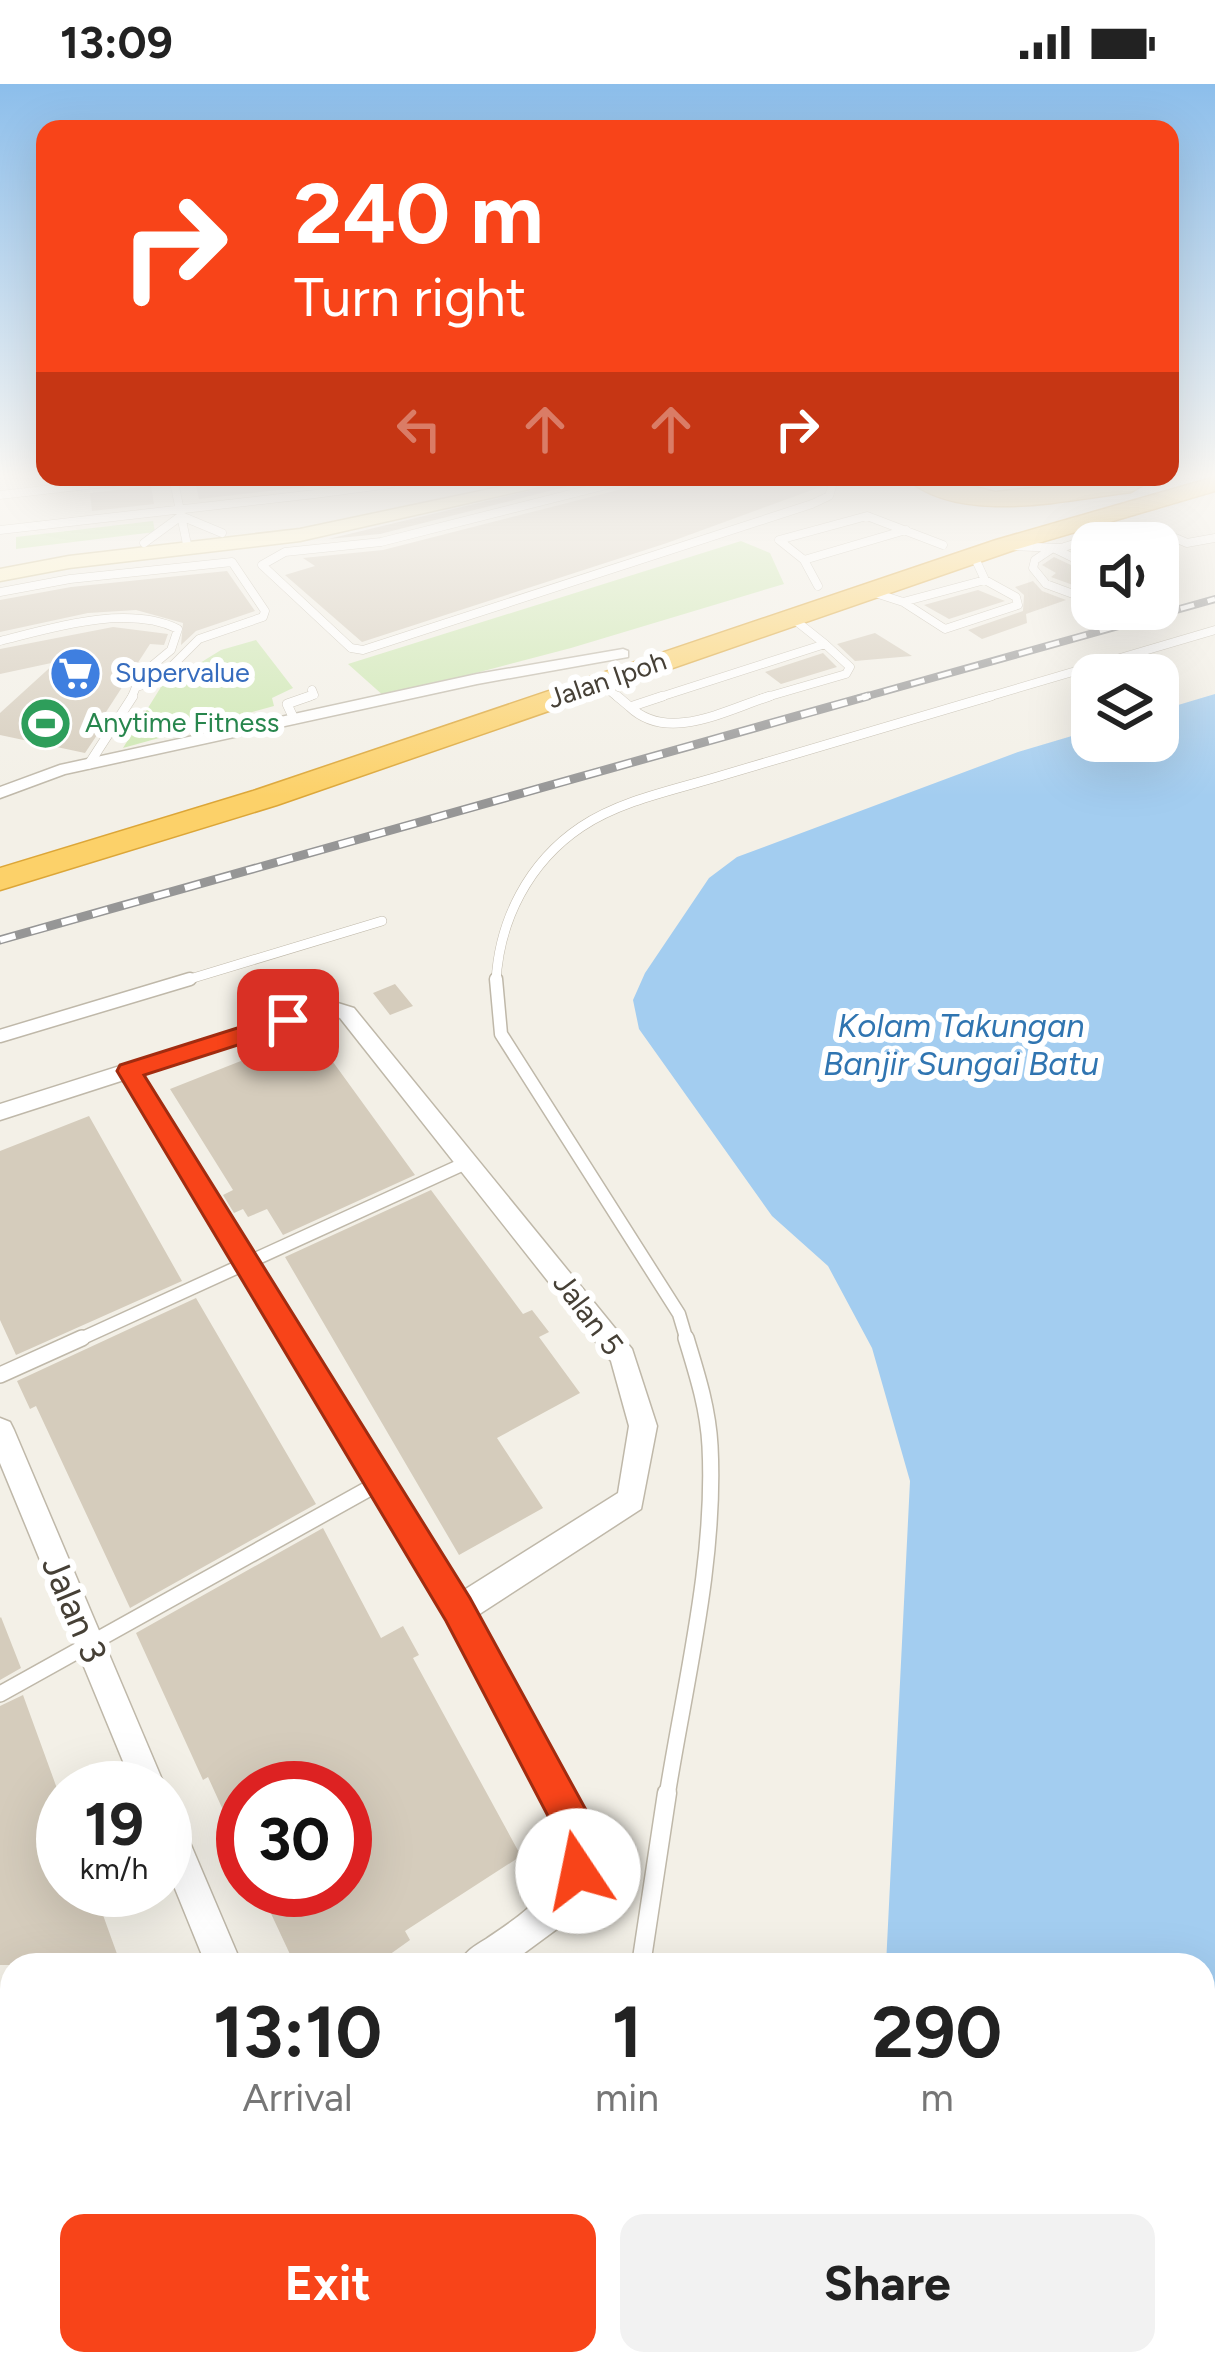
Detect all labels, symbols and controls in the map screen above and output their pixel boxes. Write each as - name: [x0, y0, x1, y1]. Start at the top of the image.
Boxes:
- text: 13:09: [60, 15, 173, 69]
- text: 240 m: [294, 163, 543, 264]
- icon: right: [96, 168, 252, 324]
- text: Turn right: [294, 265, 526, 330]
- icon: left: [386, 396, 452, 462]
- icon: ahead: [512, 396, 578, 462]
- icon: ahead: [638, 396, 704, 462]
- icon: right: [764, 396, 830, 462]
- map controls: [1071, 522, 1179, 762]
- button: sound: [1071, 522, 1179, 630]
- street label: Jalan Ipoh: [543, 644, 670, 715]
- supermarket icon: Supervalue: [48, 645, 104, 701]
- button: layers: [1071, 654, 1179, 762]
- place label: Supervalue: [115, 656, 250, 689]
- sports icon: Anytime Fitness: [18, 695, 74, 751]
- place label: Anytime Fitness: [85, 706, 279, 739]
- pin: [237, 969, 339, 1071]
- icon: arrive: [255, 987, 321, 1053]
- water label: Kolam Takungan Banjir Sungai Batu: [823, 1006, 1099, 1083]
- street label: Jalan 5: [545, 1265, 631, 1362]
- street label: Jalan 3: [33, 1549, 116, 1669]
- speed limit sign: 30: [216, 1761, 372, 1917]
- text: 19: [84, 1788, 144, 1860]
- position arrow: [515, 1808, 641, 1934]
- text: km/h: [80, 1850, 148, 1887]
- text: 13:10: [213, 1989, 382, 2075]
- text: 1: [612, 1989, 642, 2075]
- text: 290: [872, 1989, 1002, 2075]
- text: Arrival: [242, 2074, 353, 2121]
- text: min: [595, 2074, 659, 2121]
- text: m: [920, 2074, 954, 2121]
- button: Exit: [60, 2214, 596, 2352]
- button: Share: [620, 2214, 1155, 2352]

